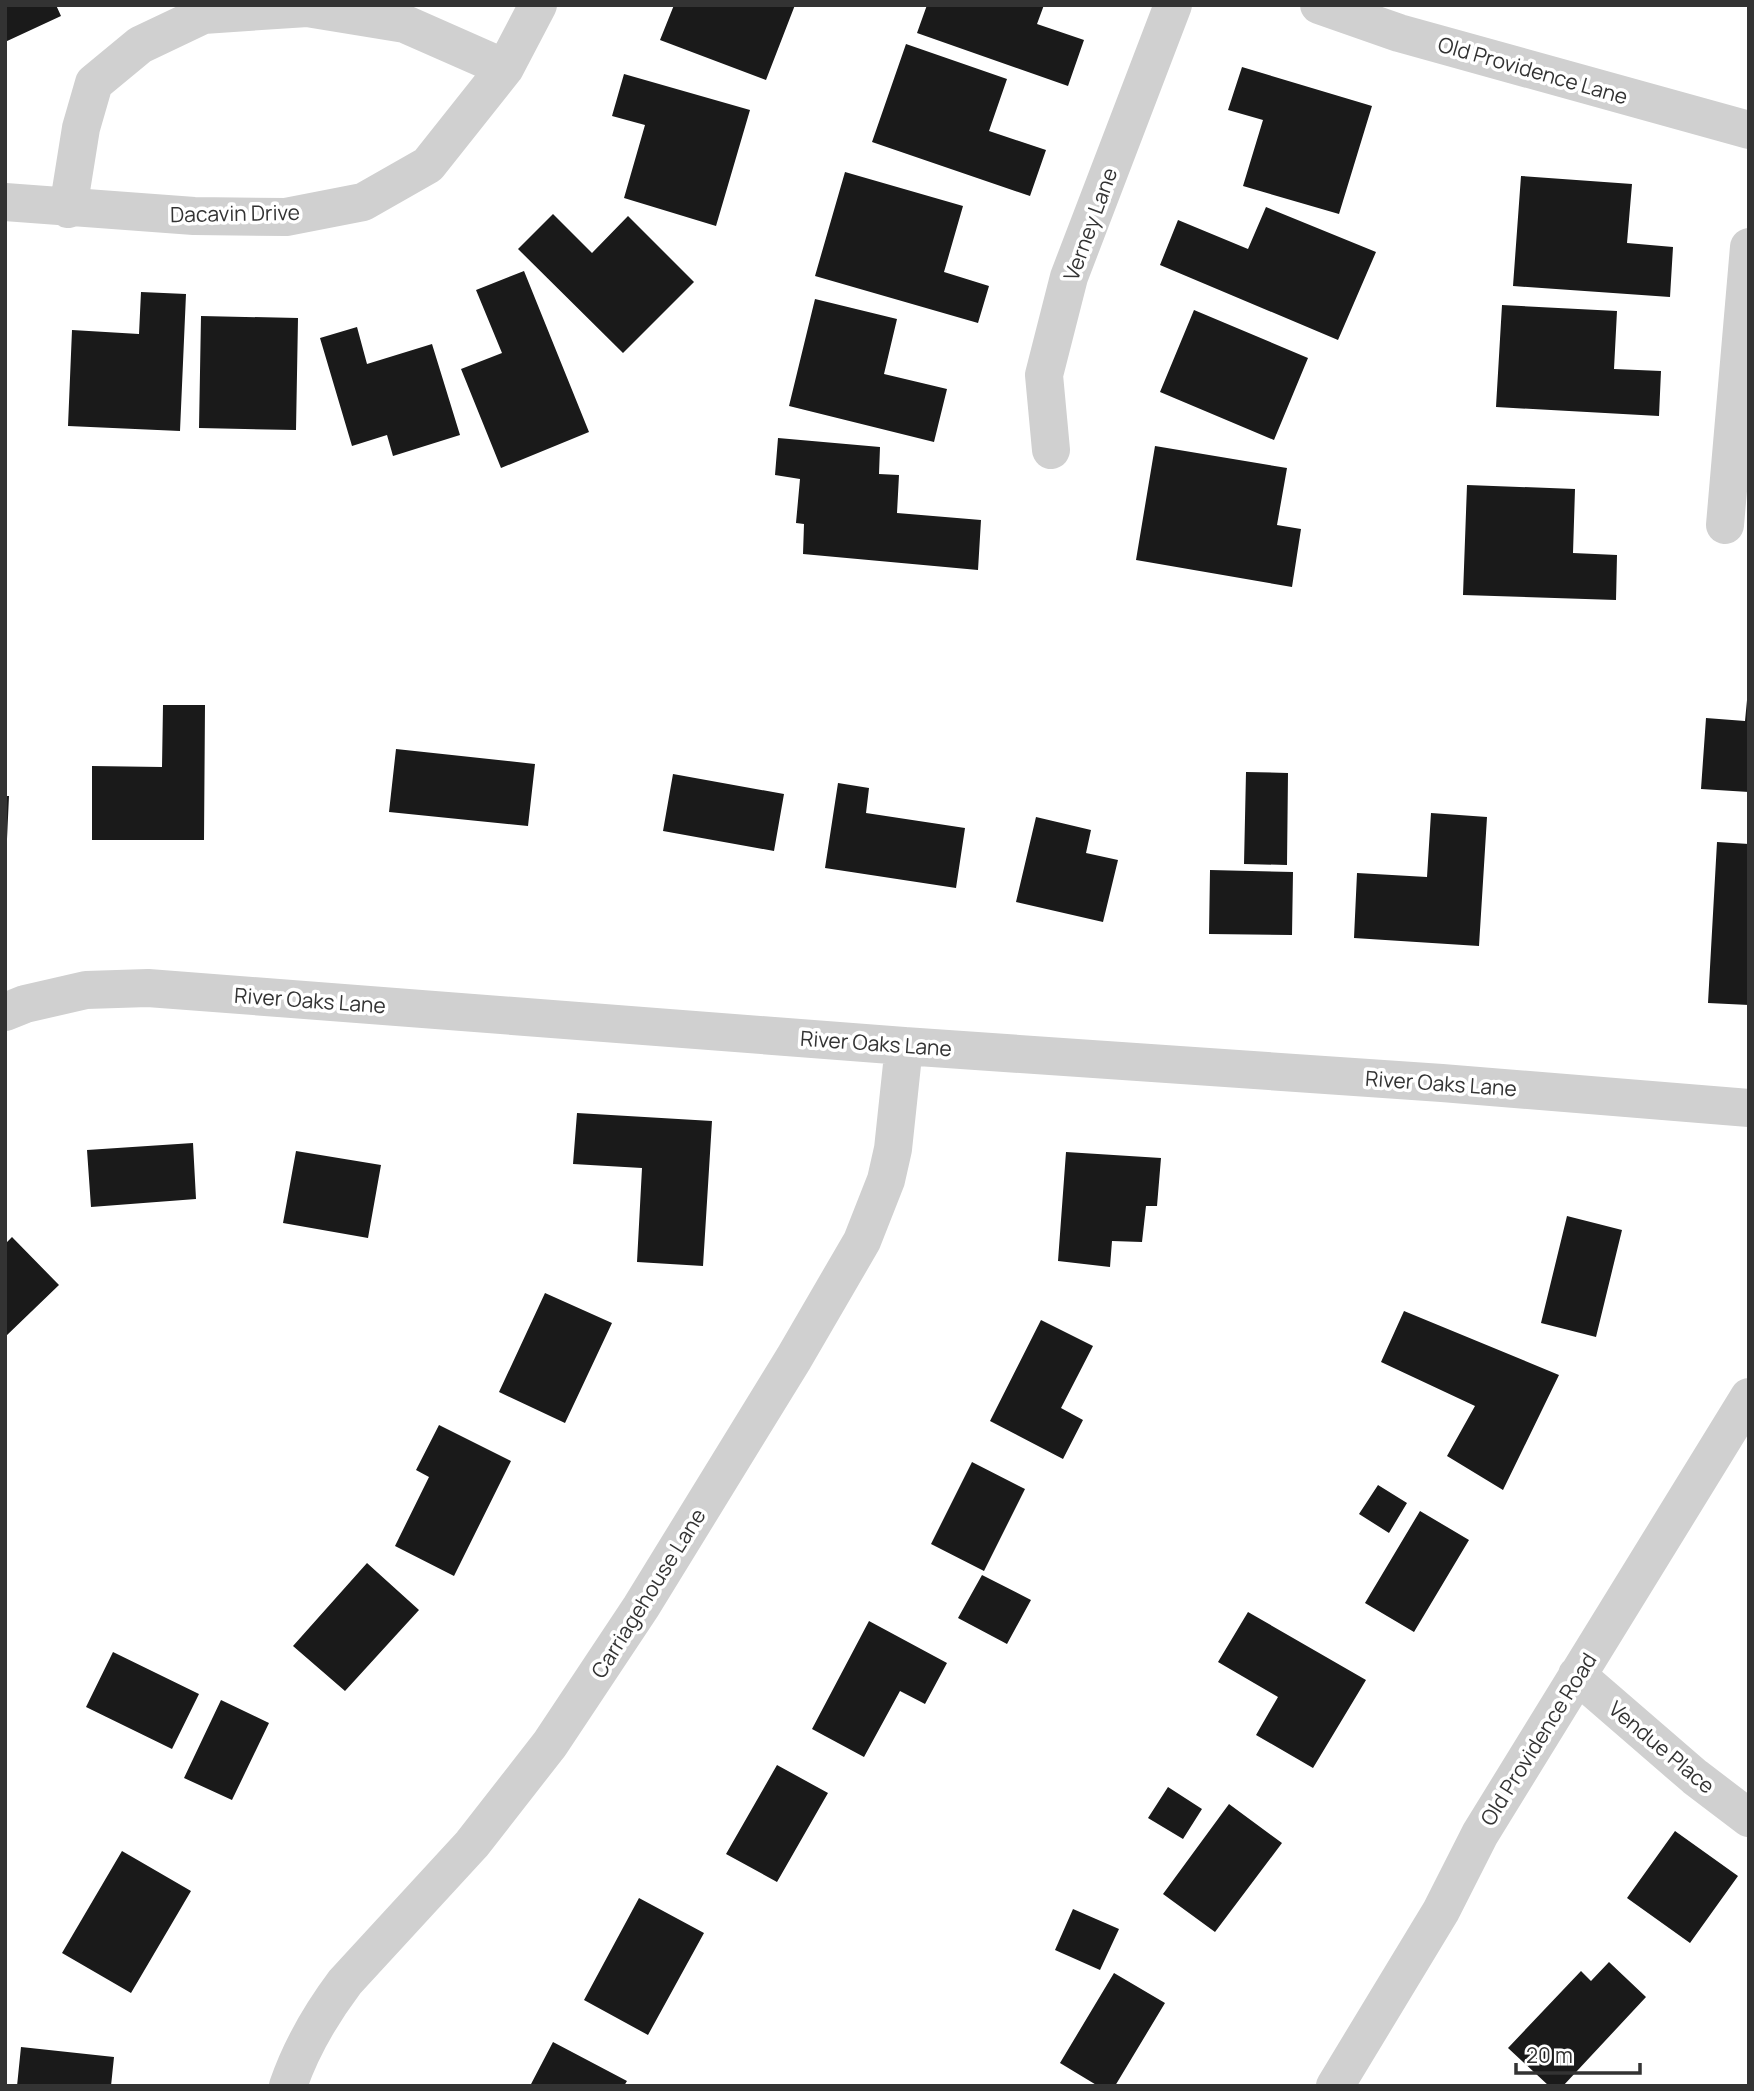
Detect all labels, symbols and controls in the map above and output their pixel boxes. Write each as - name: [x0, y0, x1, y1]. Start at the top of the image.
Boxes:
- street label: Old Providence Lane: [1435, 30, 1631, 110]
- street label: Verney Lane: [1057, 164, 1123, 284]
- street label: Dacavin Drive: [170, 198, 300, 228]
- street label: River Oaks Lane: [233, 981, 387, 1019]
- street label: River Oaks Lane: [799, 1024, 953, 1062]
- street label: River Oaks Lane: [1364, 1064, 1518, 1102]
- street label: Carriagehouse Lane: [584, 1503, 712, 1683]
- street label: Old Providence Road: [1473, 1647, 1603, 1831]
- street label: Vendue Place: [1603, 1694, 1721, 1800]
- scale bar: [1516, 2032, 1640, 2076]
- text: 20 m: [1526, 2041, 1573, 2069]

